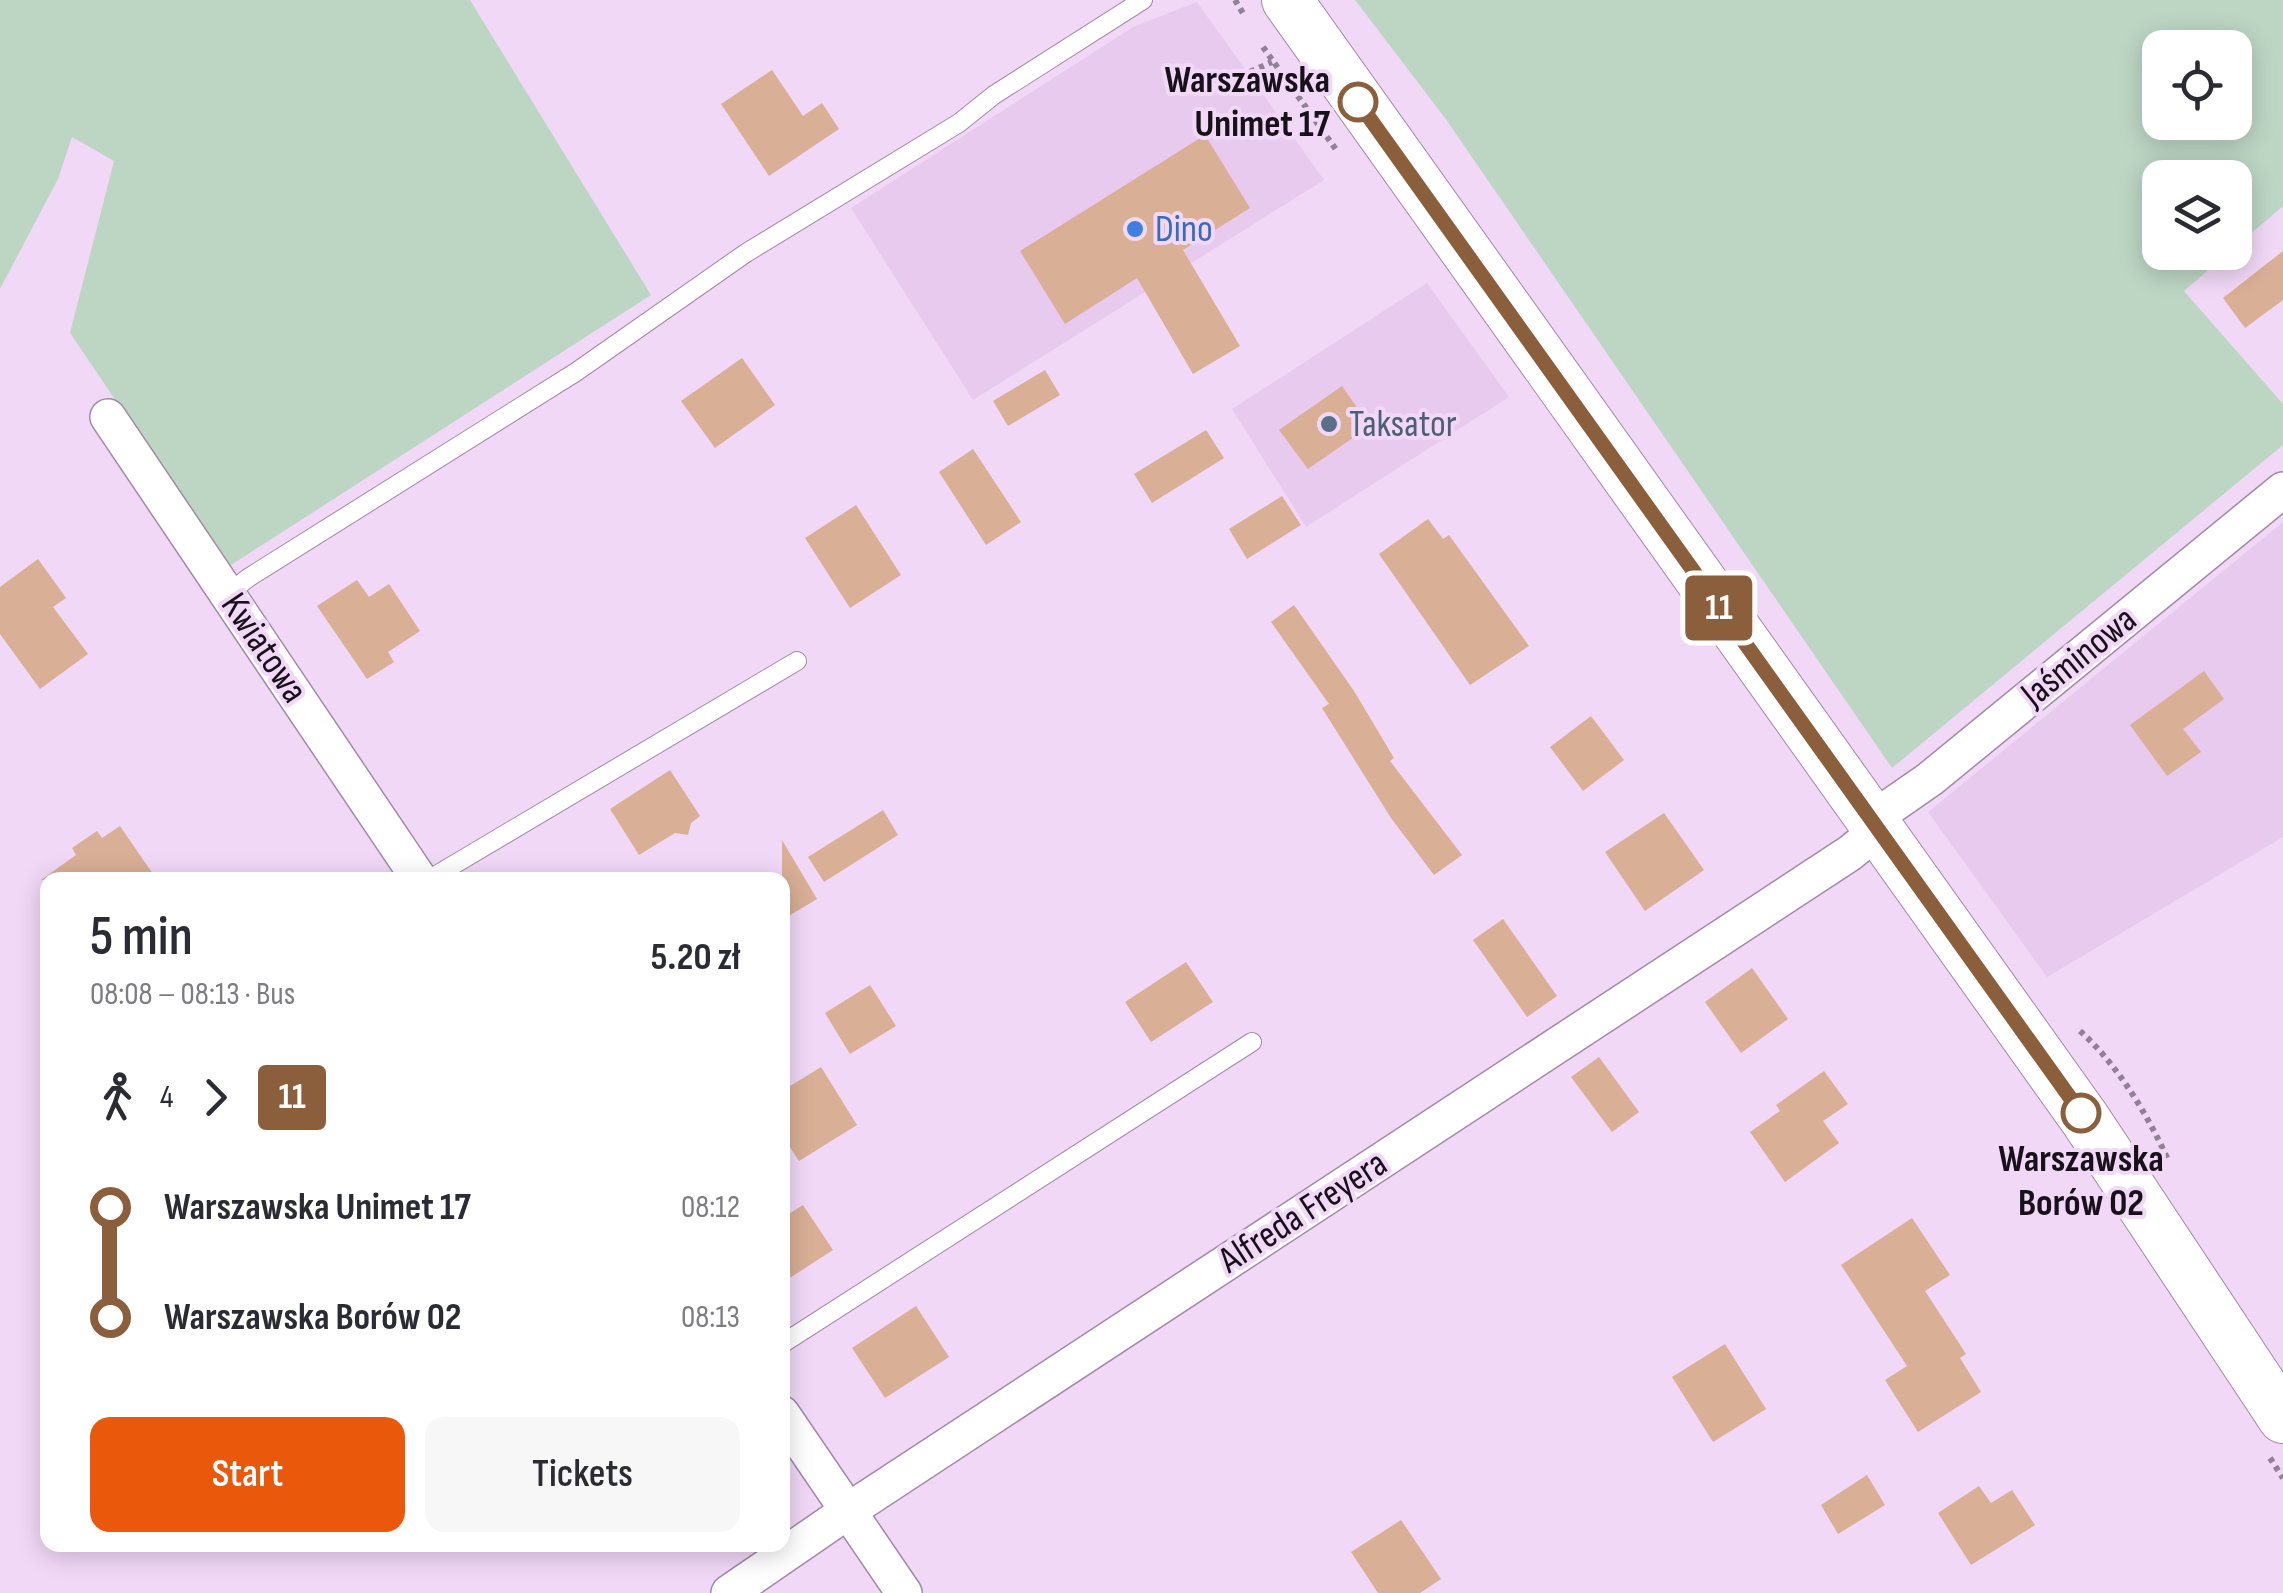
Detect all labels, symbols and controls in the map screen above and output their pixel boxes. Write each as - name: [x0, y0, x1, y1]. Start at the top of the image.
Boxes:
- map controls: [2142, 30, 2252, 270]
- button: locate: [2142, 30, 2252, 140]
- place label: Warszawska Unimet 17: [1165, 58, 1330, 147]
- marker: Warszawska Unimet 17: [1339, 83, 1377, 121]
- button: layers: [2142, 160, 2252, 270]
- place label: Dino: [1155, 207, 1213, 252]
- marker: Dino: [1124, 218, 1146, 240]
- place label: Taksator: [1349, 402, 1457, 447]
- marker: Taksator: [1318, 413, 1340, 435]
- line badge: 11: [1674, 576, 1764, 640]
- street label: Kwiatowa: [211, 585, 317, 711]
- text: 11: [1705, 587, 1733, 630]
- street label: Jaśminowa: [2012, 597, 2146, 718]
- text: 5 min: [90, 904, 193, 971]
- text: 5.20 zł: [651, 935, 740, 980]
- text: 08:08 – 08:13 · Bus: [90, 975, 295, 1014]
- icon: walk: [90, 1070, 145, 1125]
- icon: forward: [188, 1070, 243, 1125]
- text: 11: [278, 1076, 306, 1119]
- text: 4: [160, 1078, 173, 1117]
- marker: Warszawska Borów 02: [2062, 1094, 2100, 1132]
- place label: Warszawska Borów 02: [1998, 1137, 2164, 1226]
- street label: Alfreda Freyera: [1210, 1141, 1395, 1283]
- text: Warszawska Unimet 17: [164, 1185, 471, 1230]
- text: 08:12: [681, 1188, 740, 1227]
- text: Warszawska Borów 02: [164, 1295, 461, 1340]
- text: 08:13: [681, 1298, 740, 1337]
- button: Start: [90, 1417, 405, 1532]
- button: Tickets: [425, 1417, 740, 1532]

